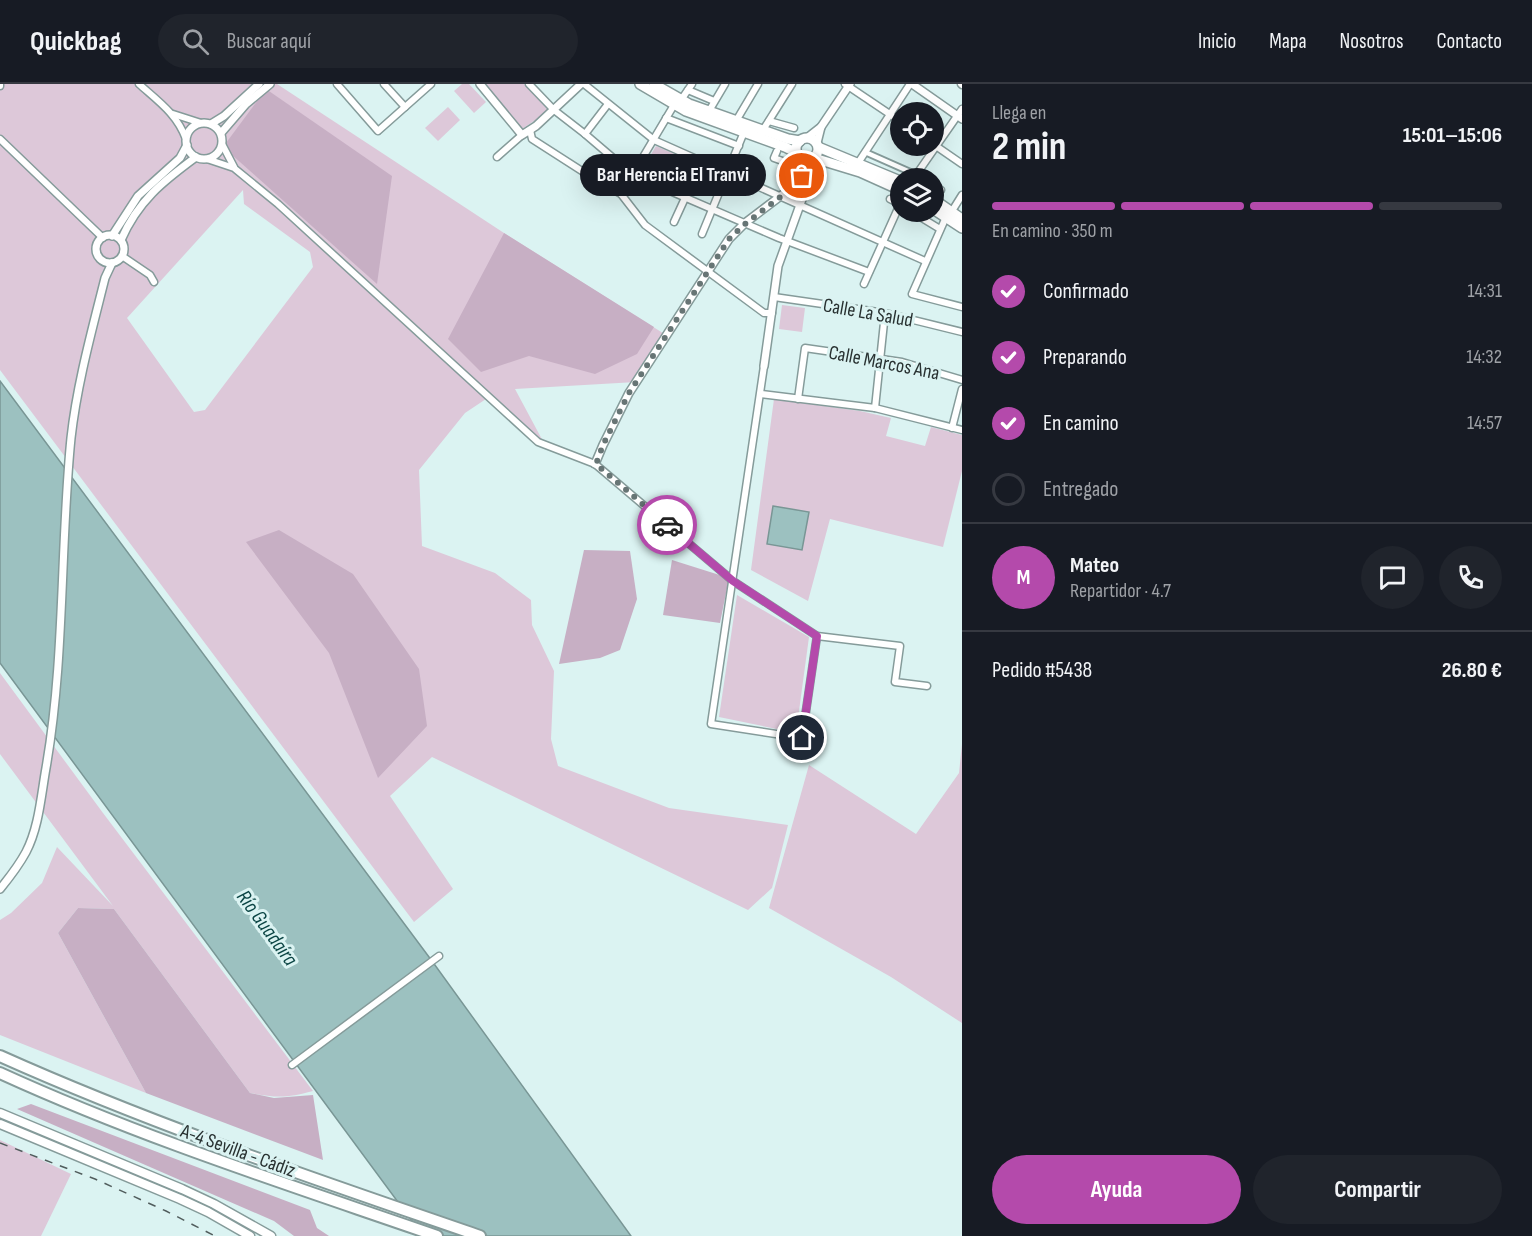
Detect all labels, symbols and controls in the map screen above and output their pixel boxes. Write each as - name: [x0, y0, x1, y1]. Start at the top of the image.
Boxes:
- search box: [158, 14, 578, 68]
- text: Quickbag: [30, 25, 122, 58]
- icon: search: [179, 25, 212, 58]
- text: Buscar aquí: [227, 28, 311, 55]
- text: Inicio: [1198, 29, 1236, 54]
- text: Mapa: [1269, 29, 1307, 54]
- text: Nosotros: [1340, 29, 1404, 54]
- text: Contacto: [1437, 29, 1502, 54]
- text: Llega en: [992, 101, 1046, 125]
- map controls: [890, 102, 944, 222]
- button: locate: [890, 102, 944, 156]
- text: 15:01–15:06: [1403, 122, 1502, 149]
- text: 2 min: [992, 124, 1066, 171]
- pin: [776, 150, 827, 201]
- callout: Bar Herencia El Tranvi: [580, 155, 766, 197]
- icon: bag: [785, 159, 818, 192]
- text: Bar Herencia El Tranvi: [597, 163, 749, 187]
- button: layers: [890, 168, 944, 222]
- text: En camino · 350 m: [992, 219, 1113, 243]
- icon: check: [992, 275, 1025, 308]
- text: Confirmado: [1043, 278, 1129, 305]
- text: 14:31: [1467, 279, 1502, 303]
- street label: Calle La Salud: [821, 293, 915, 333]
- street label: Calle Marcos Ana: [826, 340, 942, 386]
- icon: check: [992, 341, 1025, 374]
- text: Preparando: [1043, 344, 1127, 371]
- text: 14:32: [1466, 345, 1502, 369]
- icon: check: [992, 407, 1025, 440]
- text: En camino: [1043, 410, 1119, 437]
- text: 14:57: [1467, 411, 1502, 435]
- text: Entregado: [1043, 476, 1118, 503]
- courier: [637, 495, 697, 555]
- icon: car: [651, 509, 684, 542]
- button: chat: [1361, 546, 1424, 609]
- button: phone: [1439, 546, 1502, 609]
- text: Mateo: [1070, 552, 1119, 579]
- text: M: [1017, 564, 1030, 591]
- text: Repartidor · 4.7: [1070, 579, 1171, 603]
- text: Pedido #5438: [992, 657, 1092, 684]
- text: 26.80 €: [1442, 657, 1502, 684]
- pin: [776, 712, 827, 763]
- icon: home: [785, 721, 818, 754]
- water label: Río Guadaíra: [231, 885, 303, 971]
- street label: A-4 Sevilla - Cádiz: [177, 1119, 299, 1183]
- button: Ayuda: [992, 1155, 1241, 1224]
- button: Compartir: [1253, 1155, 1502, 1224]

